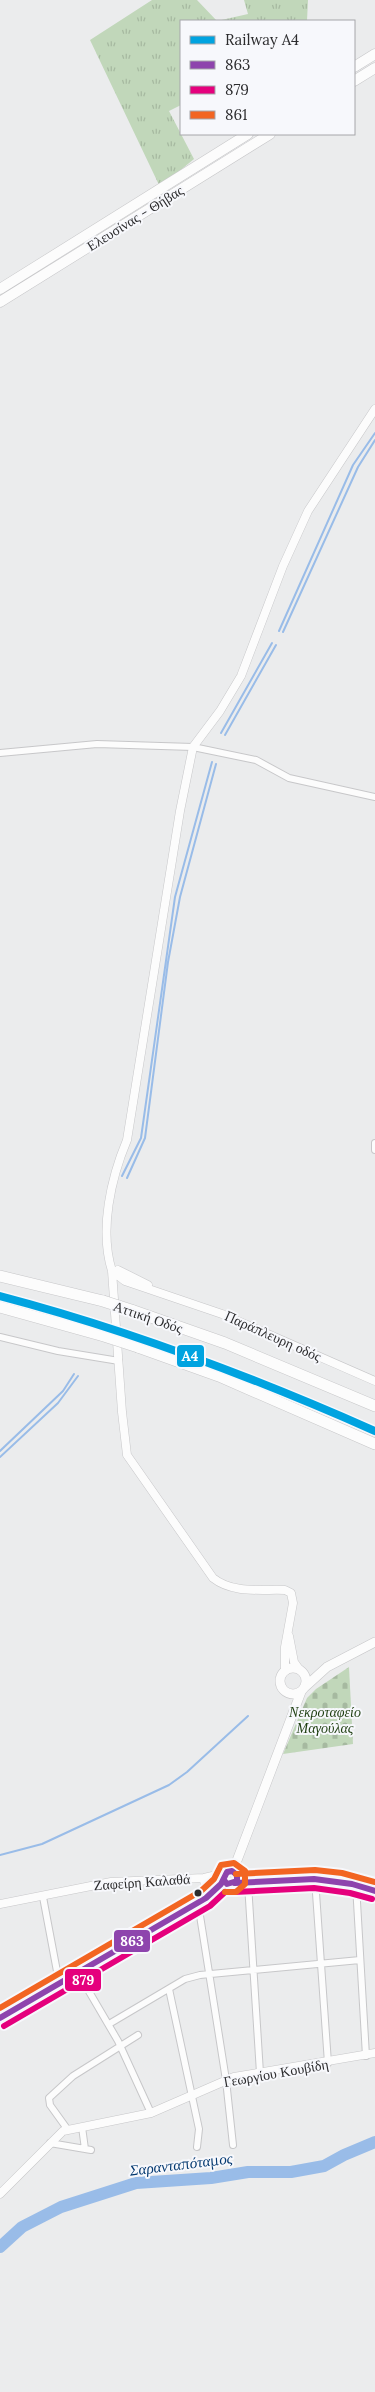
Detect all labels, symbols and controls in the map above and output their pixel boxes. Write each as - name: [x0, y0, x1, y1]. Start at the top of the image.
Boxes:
- legend: [180, 20, 355, 135]
- text: Railway A4: [225, 30, 299, 49]
- text: 863: [225, 55, 250, 74]
- text: 879: [225, 80, 249, 99]
- text: 861: [225, 105, 248, 124]
- street label: Ελευσίνας - Θήβας: [83, 181, 187, 255]
- street label: Αττική Οδός: [111, 1297, 186, 1337]
- street label: Παράπλευρη οδός: [222, 1307, 325, 1366]
- line badge: A4: [176, 1344, 205, 1368]
- text: A4: [182, 1347, 199, 1365]
- park label: Νεκροταφείο Μαγούλας: [288, 1703, 361, 1737]
- street label: Ζαφείρη Καλαθά: [93, 1870, 192, 1894]
- unlabelled marker: [193, 1888, 203, 1898]
- line badge: 863: [113, 1929, 151, 1953]
- text: 863: [120, 1932, 144, 1950]
- line badge: 879: [64, 1968, 102, 1992]
- text: 879: [72, 1971, 94, 1989]
- street label: Γεωργίου Κουβίδη: [222, 2055, 330, 2091]
- water label: Σαρανταπόταμος: [127, 2148, 234, 2180]

